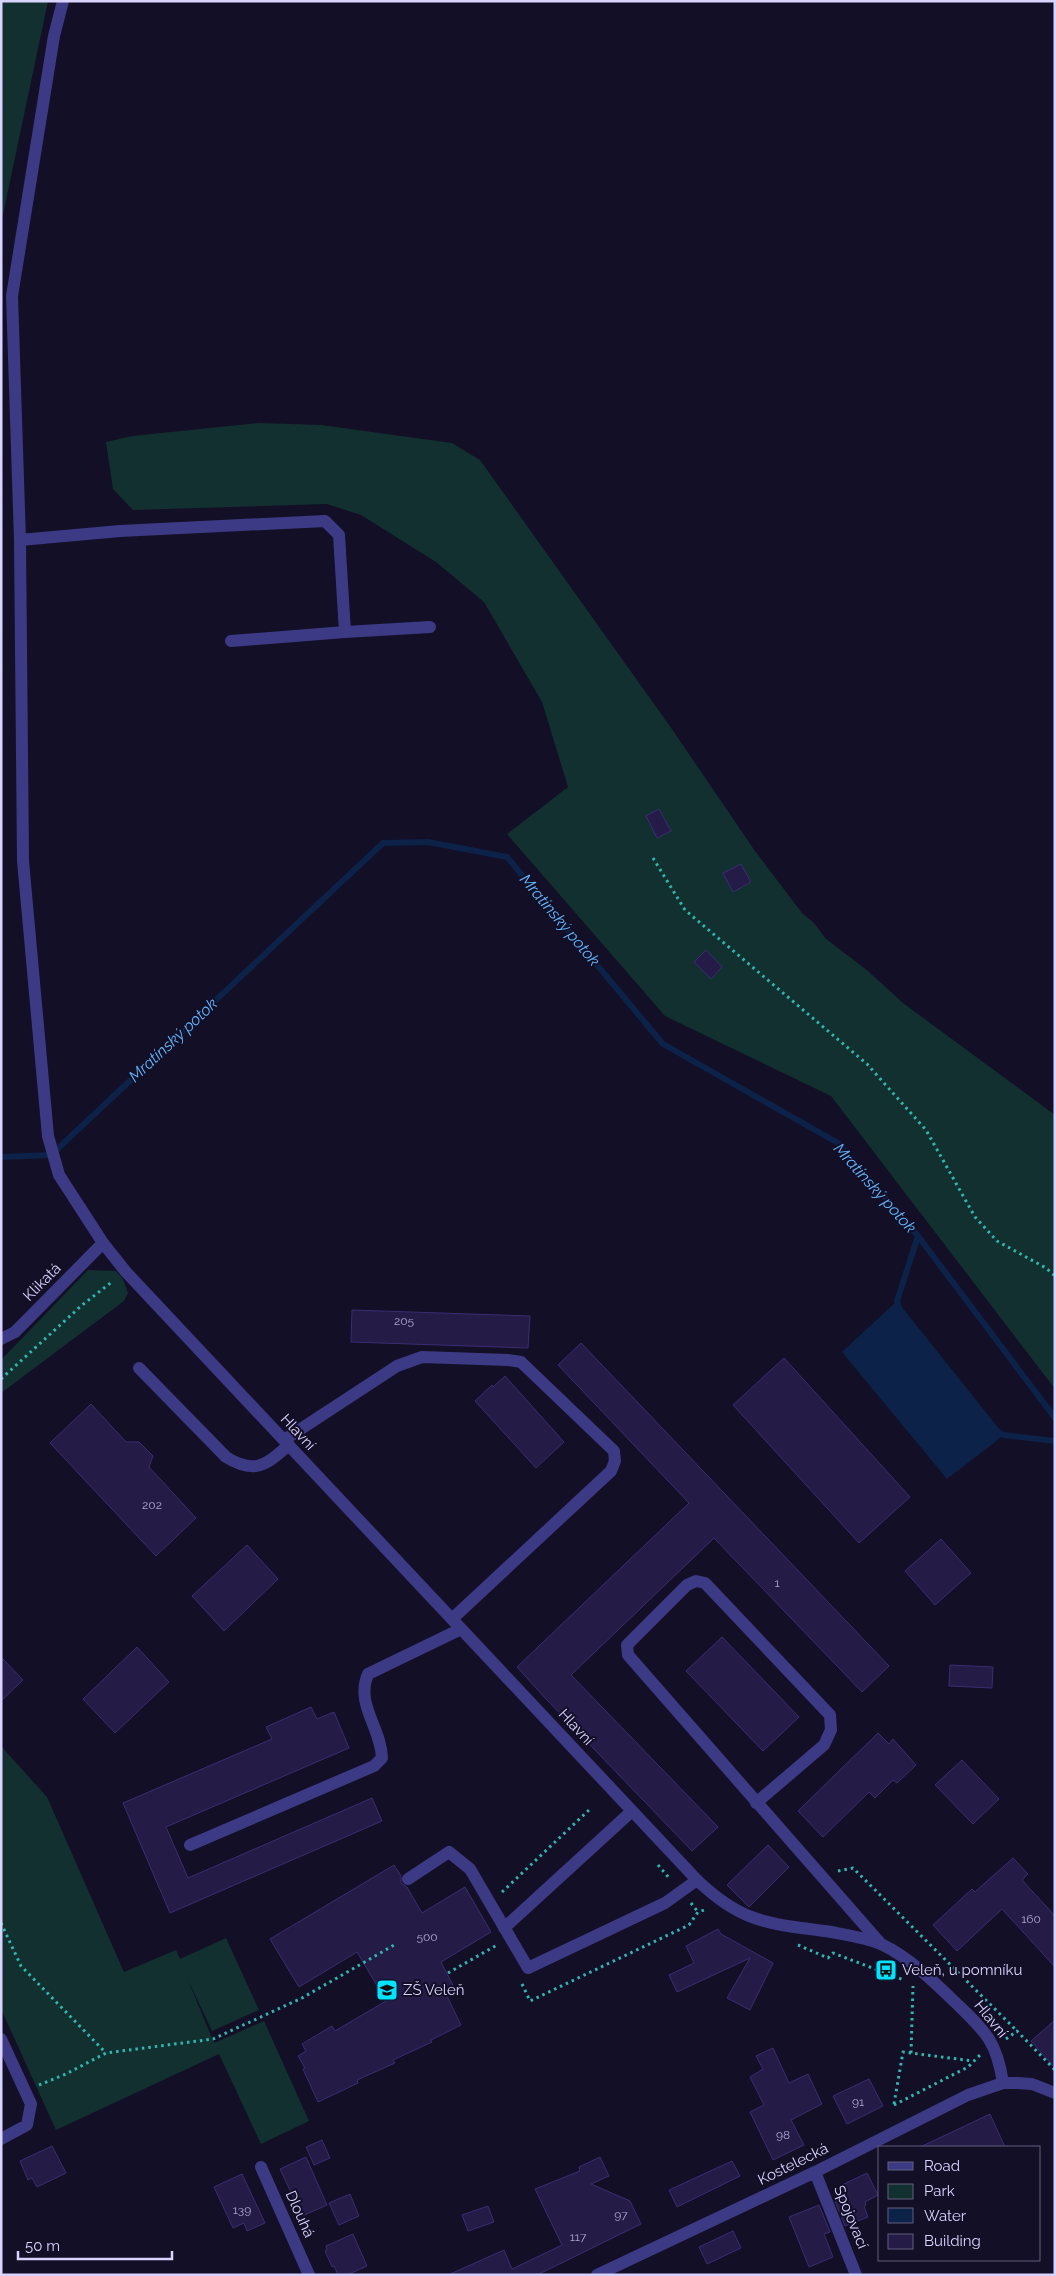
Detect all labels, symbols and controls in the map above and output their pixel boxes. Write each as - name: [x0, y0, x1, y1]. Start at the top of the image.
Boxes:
- water label: Mratínský potok: [516, 870, 604, 970]
- water label: Mratínský potok: [125, 994, 222, 1086]
- water label: Mratínský potok: [830, 1139, 921, 1237]
- street label: Klikatá: [19, 1259, 65, 1305]
- house number: 205: [394, 1314, 415, 1328]
- street label: Hlavní: [277, 1410, 320, 1454]
- house number: 202: [142, 1498, 162, 1512]
- house number: 1: [774, 1576, 780, 1590]
- street label: Hlavní: [555, 1705, 598, 1749]
- house number: 160: [1021, 1912, 1041, 1926]
- house number: 500: [416, 1930, 438, 1944]
- bus stop icon: Veleň, u pomníku: [874, 1958, 898, 1982]
- place label: Veleň, u pomníku: [902, 1961, 1022, 1979]
- school or university icon: ZŠ Veleň: [375, 1978, 399, 2002]
- place label: ZŠ Veleň: [403, 1980, 464, 1999]
- street label: Hlavní: [970, 1997, 1012, 2042]
- house number: 91: [852, 2095, 864, 2109]
- house number: 98: [776, 2128, 790, 2142]
- street label: Kostelecká: [755, 2139, 831, 2189]
- legend: [878, 2146, 1041, 2261]
- text: Road: [924, 2157, 960, 2175]
- text: Park: [924, 2182, 955, 2200]
- street label: Spojovací: [830, 2183, 872, 2252]
- street label: Dlouhá: [282, 2188, 318, 2240]
- house number: 139: [233, 2203, 251, 2217]
- text: Water: [924, 2207, 967, 2225]
- house number: 97: [614, 2208, 628, 2222]
- scale bar: [18, 2228, 171, 2260]
- house number: 117: [570, 2230, 587, 2244]
- text: Building: [924, 2232, 981, 2250]
- text: 50 m: [25, 2237, 60, 2255]

